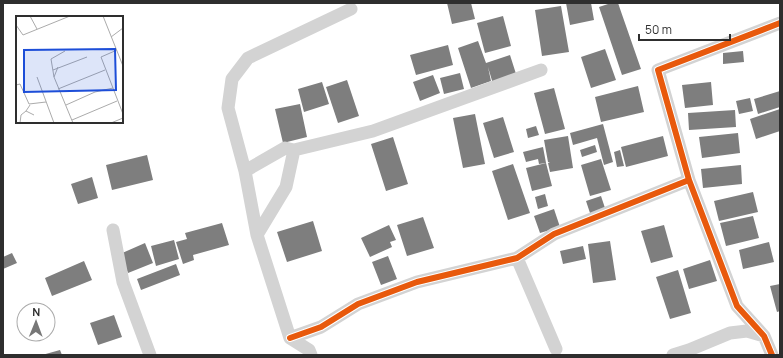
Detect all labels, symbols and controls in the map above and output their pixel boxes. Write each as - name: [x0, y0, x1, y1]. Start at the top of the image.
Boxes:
- inset map: [16, 16, 123, 123]
- scale bar: [639, 16, 730, 42]
- text: 50 m: [645, 21, 672, 38]
- north arrow: [16, 302, 56, 342]
- text: N: [32, 304, 40, 319]

